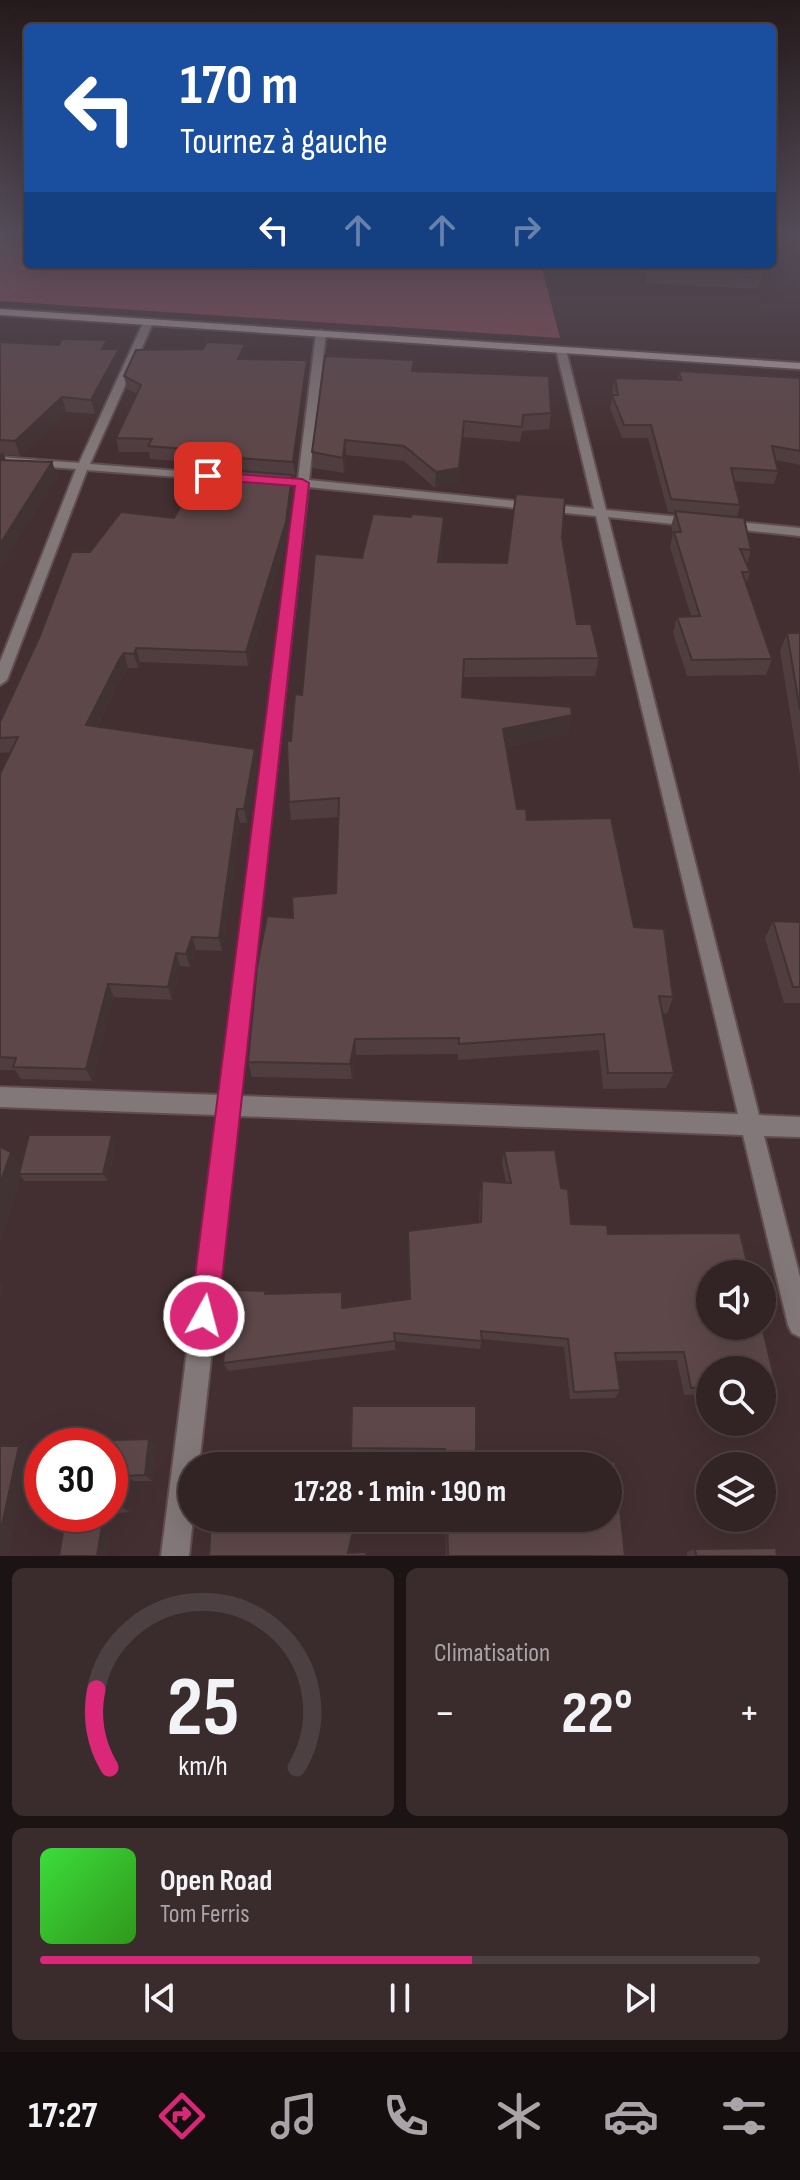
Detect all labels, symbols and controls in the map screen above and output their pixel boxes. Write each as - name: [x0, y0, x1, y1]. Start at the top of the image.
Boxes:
- text: 170 m: [180, 53, 298, 120]
- icon: left: [48, 56, 152, 160]
- text: Tournez à gauche: [180, 121, 388, 164]
- icon: left: [252, 208, 296, 252]
- icon: ahead: [336, 208, 380, 252]
- icon: ahead: [420, 208, 464, 252]
- icon: right: [504, 208, 548, 252]
- pin: [174, 442, 242, 510]
- icon: arrive: [186, 454, 230, 498]
- map controls: [696, 1260, 776, 1532]
- button: sound: [696, 1260, 776, 1340]
- position arrow: [162, 1274, 246, 1358]
- button: search: [696, 1356, 776, 1436]
- speed limit sign: 30: [24, 1428, 128, 1532]
- button: layers: [696, 1452, 776, 1532]
- text: 17:28 · 1 min · 190 m: [294, 1474, 506, 1510]
- text: Climatisation: [434, 1638, 550, 1669]
- text: 25: [167, 1659, 239, 1759]
- text: 22°: [561, 1678, 633, 1750]
- text: −: [434, 1687, 456, 1740]
- text: +: [738, 1687, 760, 1740]
- text: km/h: [178, 1749, 228, 1784]
- text: Open Road: [160, 1863, 272, 1899]
- text: Tom Ferris: [160, 1899, 250, 1930]
- icon: previous: [138, 1976, 182, 2020]
- icon: pause: [378, 1976, 422, 2020]
- icon: next: [618, 1976, 662, 2020]
- icon: directions: [154, 2088, 210, 2144]
- icon: music: [266, 2088, 322, 2144]
- icon: phone: [378, 2088, 434, 2144]
- icon: climate: [491, 2088, 547, 2144]
- icon: car: [603, 2088, 659, 2144]
- icon: filters: [716, 2088, 772, 2144]
- text: 17:27: [28, 2095, 97, 2138]

